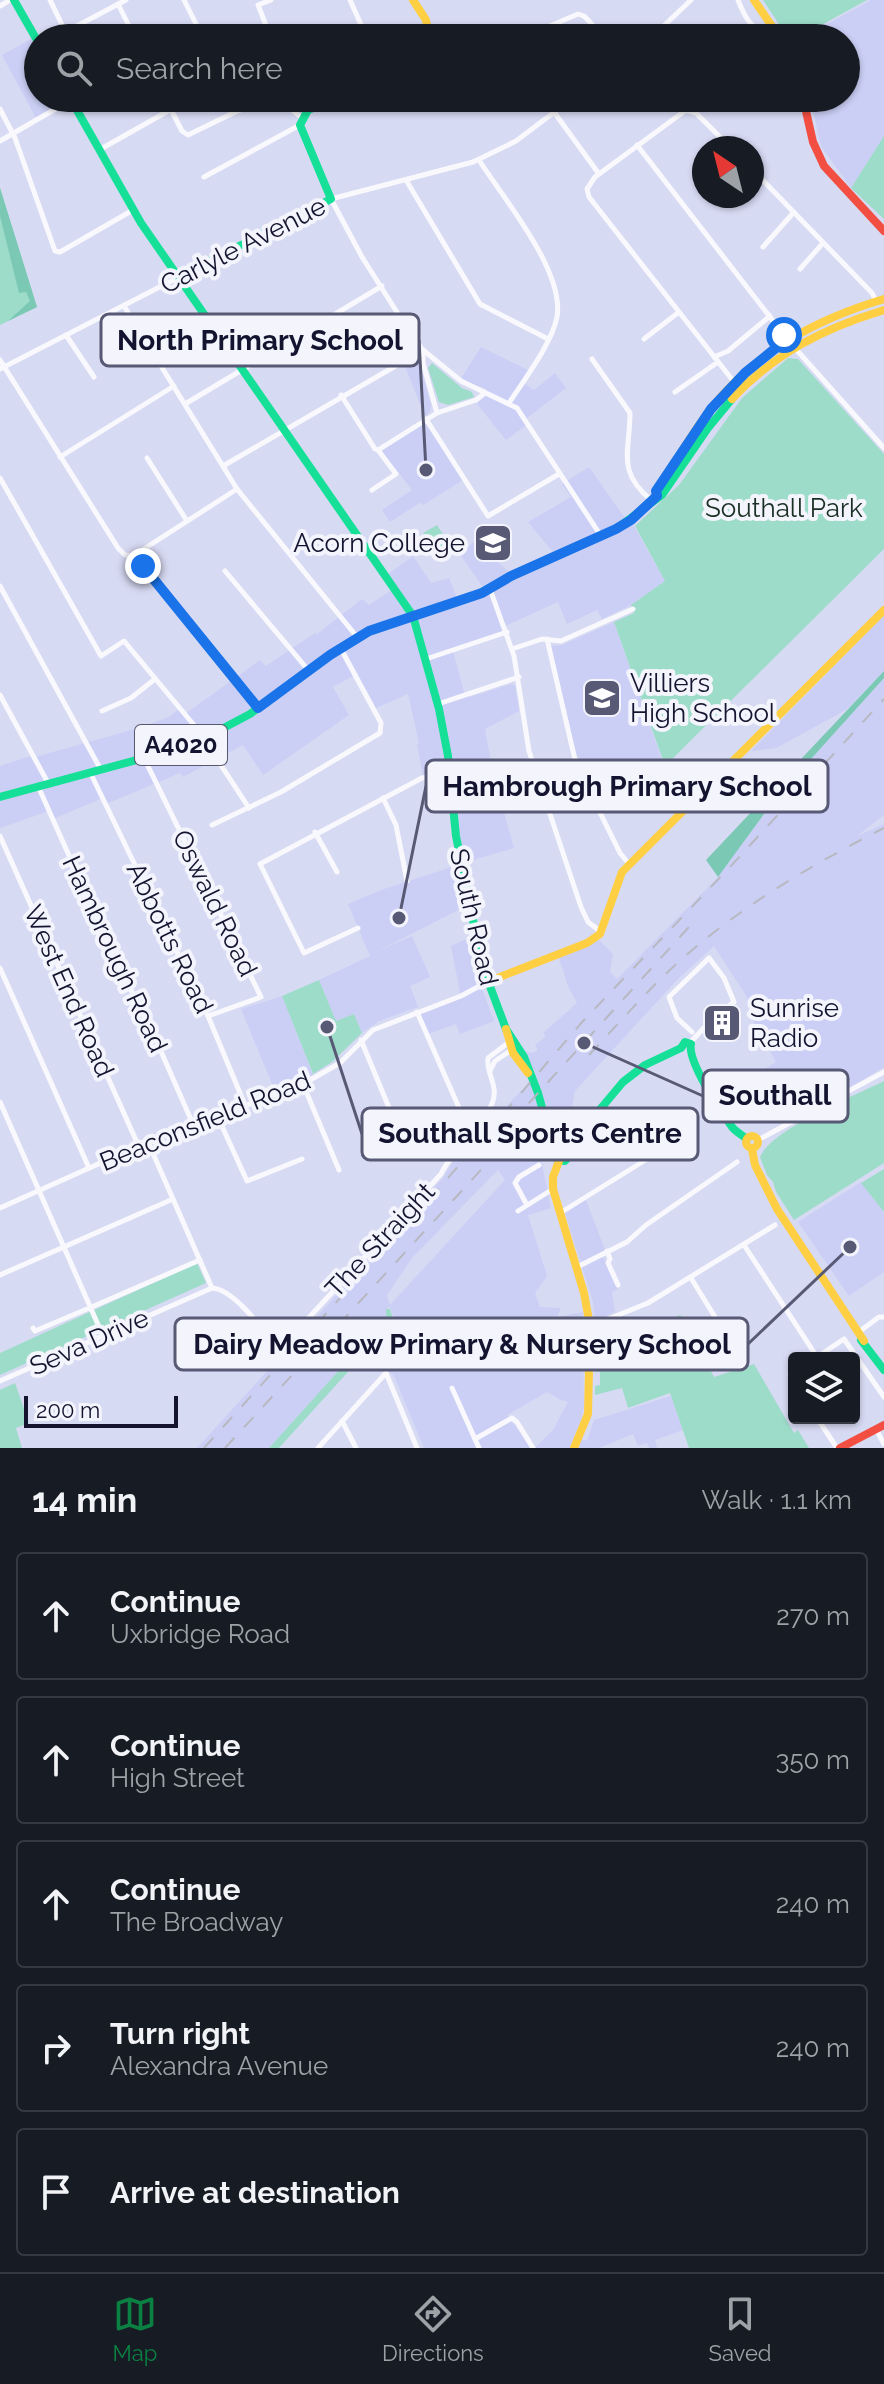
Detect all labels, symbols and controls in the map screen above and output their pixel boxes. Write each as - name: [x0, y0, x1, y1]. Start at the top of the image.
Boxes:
- search box: [24, 24, 860, 112]
- icon: search: [52, 46, 96, 90]
- text: Search here: [116, 51, 283, 86]
- north arrow: [692, 136, 764, 208]
- street label: Carlyle Avenue: [155, 190, 331, 300]
- callout: North Primary School: [101, 314, 419, 366]
- route start: [766, 317, 802, 353]
- text: North Primary School: [117, 324, 403, 357]
- park label: Southall Park: [705, 493, 863, 523]
- school or university icon: Acorn College: [472, 522, 514, 564]
- place label: Acorn College: [293, 528, 465, 558]
- route end: [125, 548, 161, 584]
- place label: Villiers High School: [630, 668, 777, 728]
- school or university icon: Villiers High School: [581, 677, 623, 719]
- road number: A4020: [135, 725, 227, 765]
- callout: Hambrough Primary School: [426, 760, 828, 812]
- text: Hambrough Primary School: [442, 770, 812, 803]
- street label: Oswald Road: [167, 825, 263, 981]
- street label: South Road: [444, 846, 504, 988]
- street label: Hambrough Road: [56, 851, 174, 1057]
- street label: Abbotts Road: [121, 858, 219, 1018]
- street label: West End Road: [18, 901, 120, 1081]
- place label: Sunrise Radio: [750, 993, 839, 1053]
- building icon: Sunrise Radio: [701, 1002, 743, 1044]
- street label: Beaconsfield Road: [95, 1065, 315, 1177]
- callout: Southall: [703, 1070, 848, 1122]
- text: Southall: [719, 1079, 832, 1112]
- callout: Southall Sports Centre: [362, 1108, 698, 1160]
- text: Southall Sports Centre: [378, 1117, 682, 1150]
- street label: The Straight: [319, 1176, 441, 1304]
- street label: Seva Drive: [25, 1302, 153, 1382]
- callout: Dairy Meadow Primary & Nursery School: [175, 1318, 748, 1370]
- text: Dairy Meadow Primary & Nursery School: [193, 1328, 731, 1361]
- map controls: [788, 1352, 860, 1424]
- button: layers: [788, 1352, 860, 1424]
- scale bar: [24, 1392, 178, 1428]
- text: 200 m: [36, 1397, 100, 1423]
- text: 14 min: [32, 1480, 137, 1520]
- text: Walk · 1.1 km: [702, 1485, 852, 1515]
- text: Continue: [110, 1584, 241, 1619]
- icon: ahead: [34, 1594, 78, 1638]
- text: 270 m: [776, 1601, 850, 1631]
- text: Uxbridge Road: [110, 1619, 290, 1649]
- text: Continue: [110, 1728, 241, 1763]
- icon: ahead: [34, 1738, 78, 1782]
- text: 350 m: [776, 1745, 850, 1775]
- text: High Street: [110, 1763, 245, 1793]
- text: Continue: [110, 1872, 241, 1907]
- icon: ahead: [34, 1882, 78, 1926]
- text: 240 m: [776, 1889, 850, 1919]
- text: The Broadway: [110, 1907, 283, 1937]
- text: Turn right: [110, 2016, 250, 2051]
- icon: right: [34, 2026, 78, 2070]
- text: 240 m: [776, 2033, 850, 2063]
- text: Alexandra Avenue: [110, 2051, 328, 2081]
- icon: arrive: [34, 2170, 78, 2214]
- text: Arrive at destination: [110, 2175, 400, 2210]
- tab: Map: [112, 2292, 157, 2366]
- tab: Directions: [382, 2292, 484, 2366]
- tab: Saved: [709, 2292, 772, 2366]

